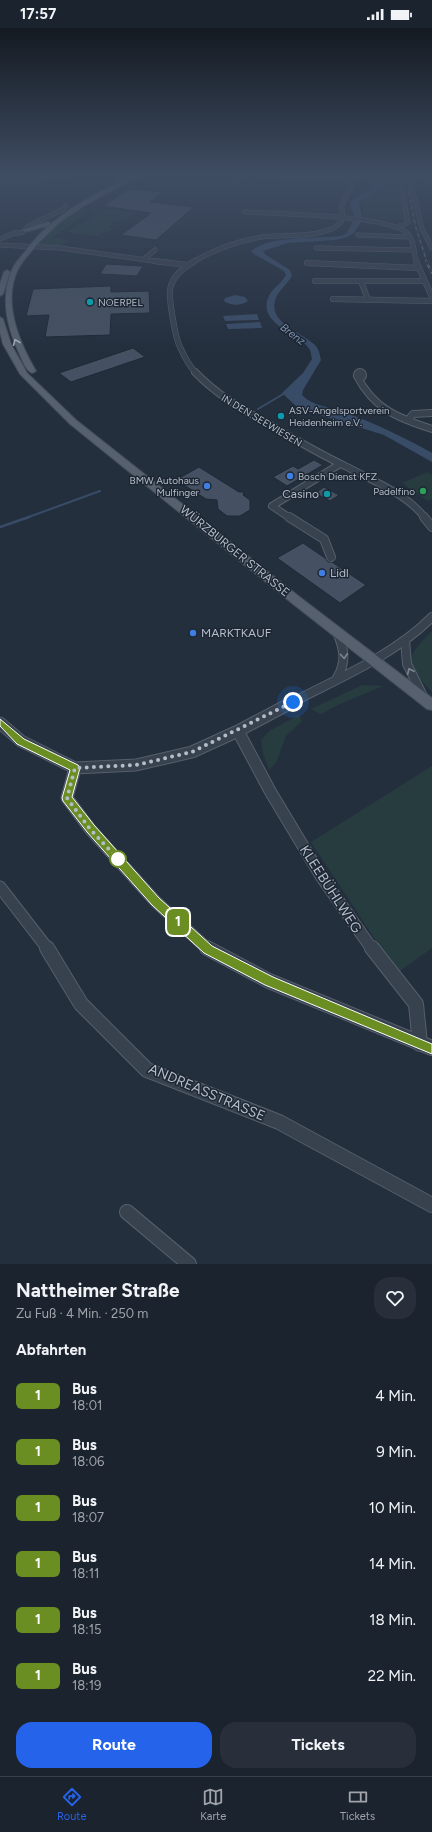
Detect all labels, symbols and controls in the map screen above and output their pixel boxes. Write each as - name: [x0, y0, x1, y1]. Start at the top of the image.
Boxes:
- text: 17:57: [20, 5, 56, 23]
- place label: NOERPEL: [98, 296, 143, 309]
- marker: NOERPEL: [85, 297, 95, 307]
- water label: Brenz: [278, 321, 308, 348]
- one-way arrow: [13, 339, 21, 346]
- street label: IN DEN SEEWIESEN: [219, 391, 304, 450]
- place label: ASV-Angelsportverein Heidenheim e.V.: [289, 404, 390, 429]
- marker: ASV-Angelsportverein Heidenheim e.V.: [276, 411, 286, 421]
- place label: Bosch Dienst KFZ: [298, 470, 377, 483]
- marker: Bosch Dienst KFZ: [285, 471, 295, 481]
- place label: BMW Autohaus Mulfinger: [130, 474, 200, 499]
- marker: BMW Autohaus Mulfinger: [202, 481, 212, 491]
- place label: Padelfino: [373, 485, 415, 498]
- marker: Padelfino: [418, 486, 428, 496]
- place label: Casino: [282, 487, 319, 501]
- marker: Casino: [322, 489, 332, 499]
- street label: WÜRZBURGER STRASSE: [177, 503, 293, 599]
- place label: Lidl: [330, 566, 349, 580]
- marker: Lidl: [317, 568, 327, 578]
- place label: MARKTKAUF: [201, 626, 272, 640]
- marker: MARKTKAUF: [188, 628, 198, 638]
- one-way arrow: [340, 653, 349, 659]
- one-way arrow: [407, 667, 415, 675]
- your location: [283, 692, 303, 712]
- street label: KLEEBÜHLWEG: [296, 842, 365, 937]
- unlabelled marker: [109, 850, 127, 868]
- line badge: 1: [165, 909, 191, 935]
- text: 1: [175, 913, 181, 930]
- street label: ANDREASSTRASSE: [146, 1060, 268, 1125]
- button: heart: [374, 1277, 416, 1319]
- text: Nattheimer Straße: [16, 1279, 179, 1302]
- text: Zu Fuß · 4 Min. · 250 m: [16, 1306, 148, 1321]
- text: Abfahrten: [16, 1341, 86, 1359]
- text: Bus: [72, 1380, 97, 1398]
- text: 1: [35, 1387, 41, 1404]
- text: 4 Min.: [375, 1387, 416, 1405]
- text: 18:01: [72, 1398, 102, 1413]
- text: Bus: [72, 1436, 97, 1454]
- text: 1: [35, 1443, 41, 1460]
- text: 9 Min.: [376, 1443, 416, 1461]
- text: 18:06: [72, 1454, 104, 1469]
- text: Bus: [72, 1492, 97, 1510]
- text: 1: [35, 1499, 41, 1516]
- text: 10 Min.: [369, 1499, 416, 1517]
- text: 18:07: [72, 1510, 104, 1525]
- text: Bus: [72, 1548, 97, 1566]
- text: 1: [35, 1555, 41, 1572]
- text: 14 Min.: [369, 1555, 416, 1573]
- text: 18:11: [72, 1566, 99, 1581]
- text: Bus: [72, 1604, 97, 1622]
- text: 1: [35, 1611, 41, 1628]
- text: 18 Min.: [369, 1611, 416, 1629]
- text: 18:15: [72, 1622, 101, 1637]
- text: Bus: [72, 1660, 97, 1678]
- text: 1: [35, 1667, 41, 1684]
- text: 22 Min.: [368, 1667, 416, 1685]
- text: 18:19: [72, 1678, 101, 1693]
- button: Route: [16, 1722, 212, 1768]
- button: Tickets: [220, 1722, 416, 1768]
- tab: Route: [57, 1786, 86, 1823]
- tab: Karte: [200, 1786, 226, 1823]
- tab: Tickets: [340, 1786, 375, 1823]

